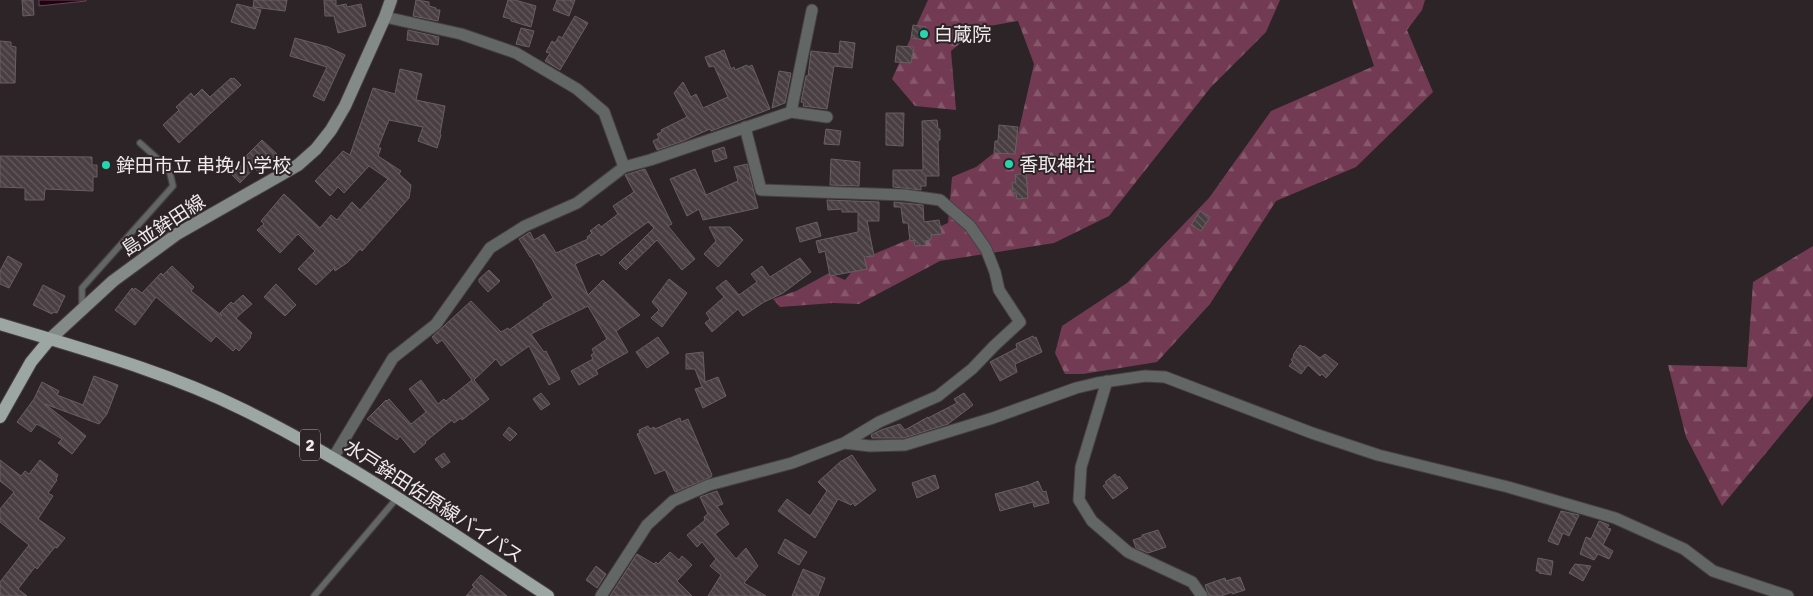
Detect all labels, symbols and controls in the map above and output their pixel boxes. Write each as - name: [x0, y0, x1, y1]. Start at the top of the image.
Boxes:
- place label: 白蔵院: [934, 23, 991, 47]
- marker: 白蔵院: [918, 28, 930, 40]
- place label: 香取神社: [1019, 153, 1095, 177]
- place label: 鉾田市立 串挽小学校: [116, 154, 291, 178]
- marker: 香取神社: [1003, 158, 1015, 170]
- marker: 鉾田市立 串挽小学校: [100, 159, 112, 171]
- street label: 島並鉾田線: [117, 190, 210, 262]
- road number: 2: [300, 430, 320, 460]
- street label: 水戸鉾田佐原線バイパス: [339, 435, 527, 569]

